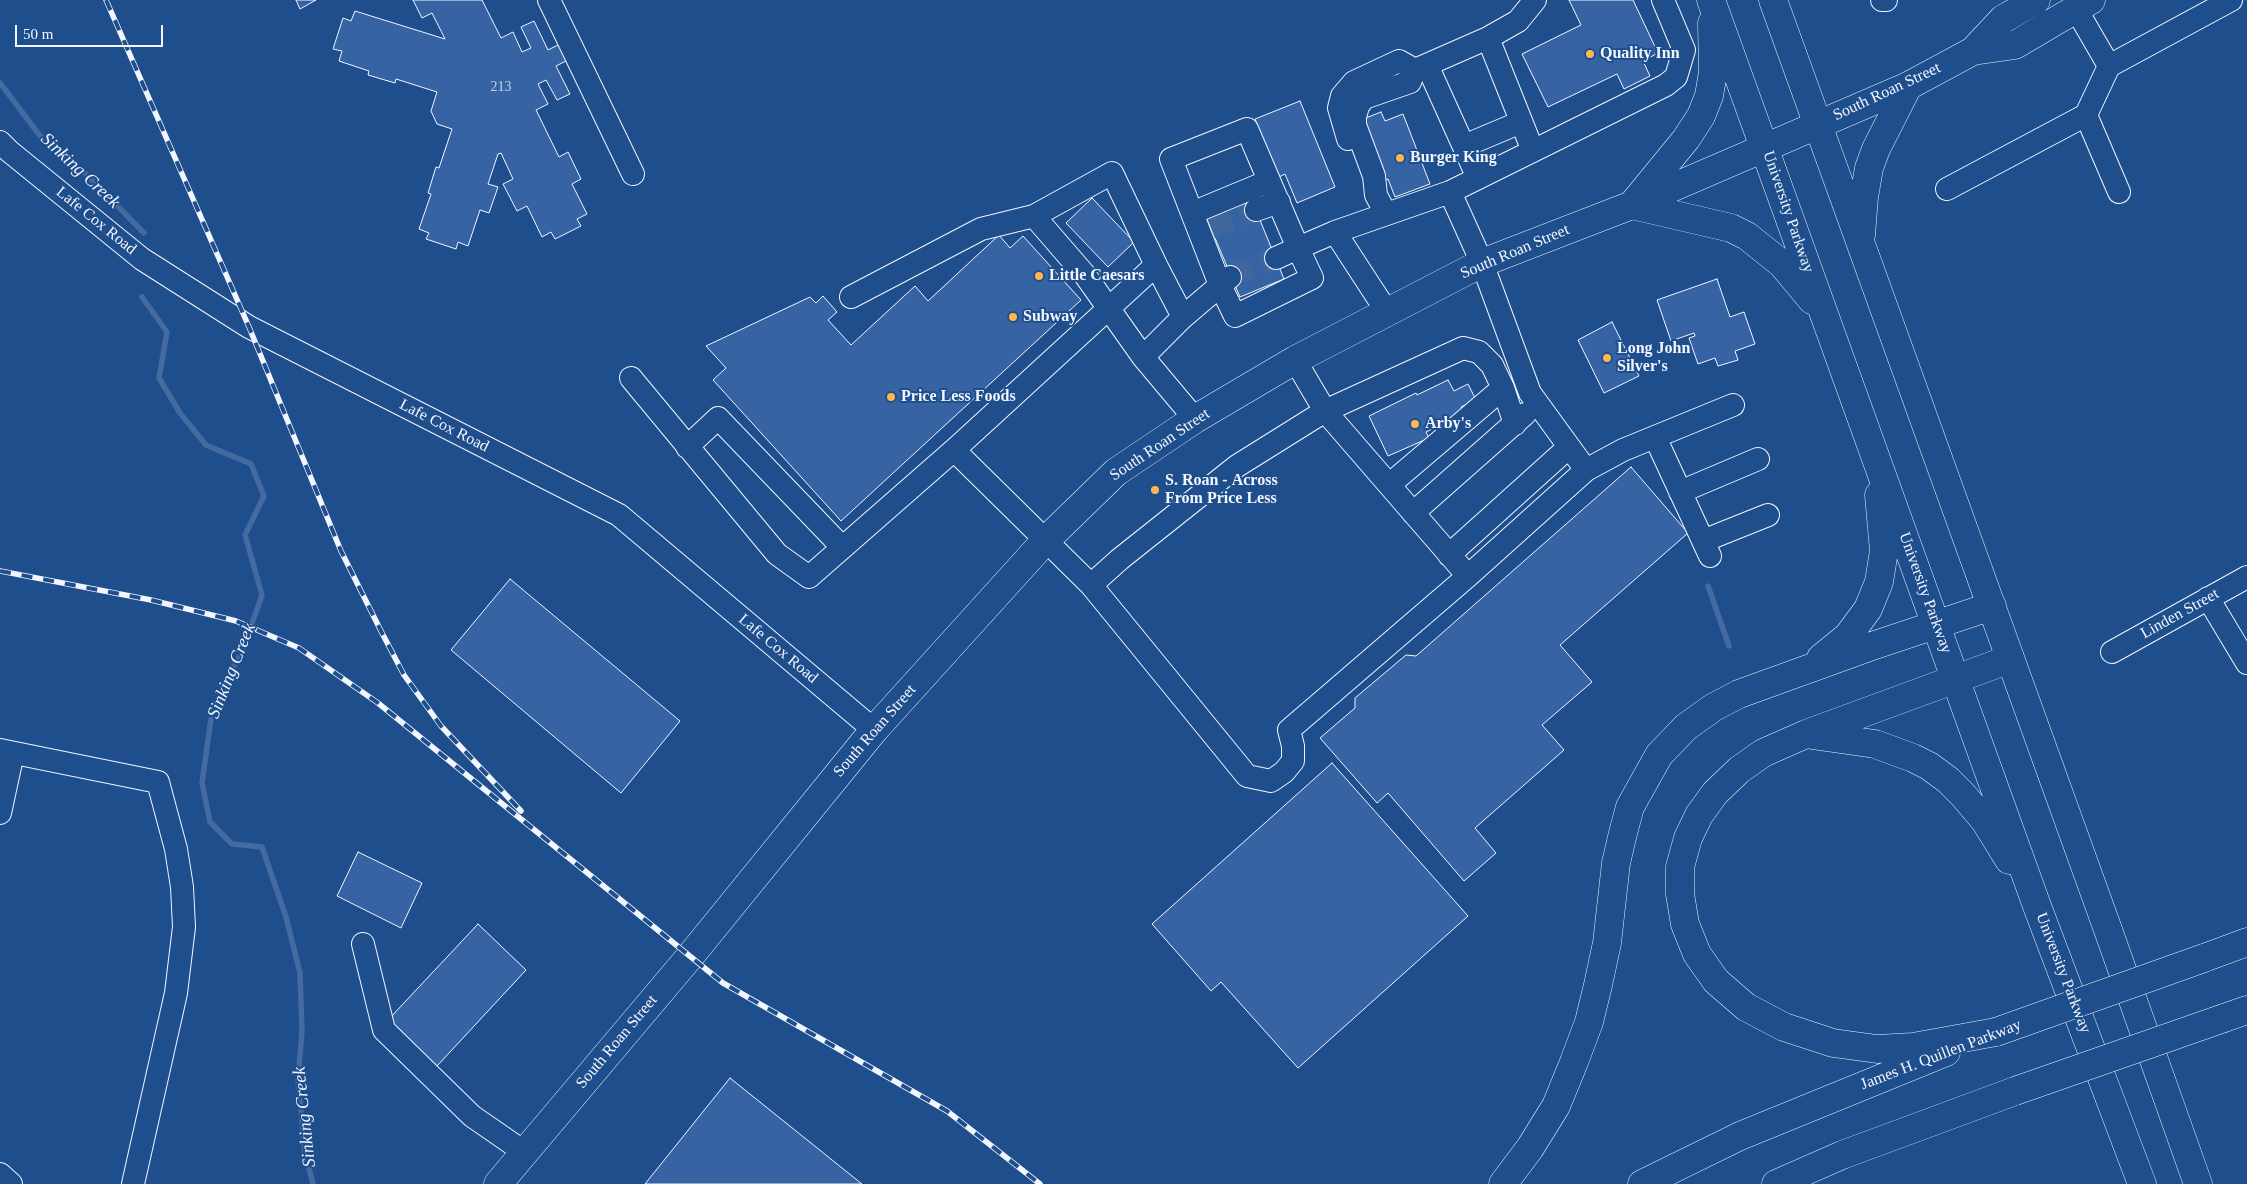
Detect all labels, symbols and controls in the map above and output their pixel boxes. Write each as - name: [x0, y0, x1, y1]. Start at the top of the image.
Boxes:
- scale bar: [18, 15, 165, 47]
- text: 50 m: [23, 26, 53, 42]
- place label: Quality Inn: [1600, 44, 1680, 64]
- marker: Quality Inn: [1584, 48, 1596, 60]
- street label: South Roan Street: [1830, 59, 1944, 125]
- house number: 213: [491, 79, 512, 95]
- water label: Sinking Creek: [36, 129, 124, 213]
- place label: Burger King: [1410, 148, 1497, 168]
- street label: University Parkway: [1758, 149, 1818, 275]
- marker: Burger King: [1394, 152, 1406, 164]
- street label: Lafe Cox Road: [52, 183, 140, 259]
- street label: South Roan Street: [1458, 220, 1572, 284]
- place label: Little Caesars: [1049, 266, 1145, 286]
- marker: Little Caesars: [1033, 270, 1045, 282]
- place label: Subway: [1023, 307, 1077, 327]
- marker: Subway: [1007, 311, 1019, 323]
- place label: Long John Silver's: [1617, 339, 1690, 377]
- marker: Long John Silver's: [1601, 352, 1613, 364]
- place label: Price Less Foods: [901, 387, 1016, 407]
- marker: Price Less Foods: [885, 391, 897, 403]
- street label: Lafe Cox Road: [396, 395, 492, 457]
- street label: South Roan Street: [1106, 404, 1214, 486]
- place label: Arby's: [1425, 414, 1471, 434]
- marker: Arby's: [1409, 418, 1421, 430]
- place label: S. Roan - Across From Price Less: [1165, 471, 1278, 509]
- marker: S. Roan - Across From Price Less: [1149, 484, 1161, 496]
- street label: University Parkway: [1894, 530, 1956, 656]
- street label: Linden Street: [2137, 585, 2223, 643]
- street label: Lafe Cox Road: [734, 610, 822, 688]
- water label: Sinking Creek: [203, 620, 261, 722]
- street label: South Roan Street: [830, 681, 920, 781]
- street label: University Parkway: [2031, 910, 2095, 1036]
- street label: South Roan Street: [572, 991, 662, 1093]
- street label: James H. Quillen Parkway: [1858, 1015, 2024, 1095]
- water label: Sinking Creek: [289, 1066, 321, 1168]

